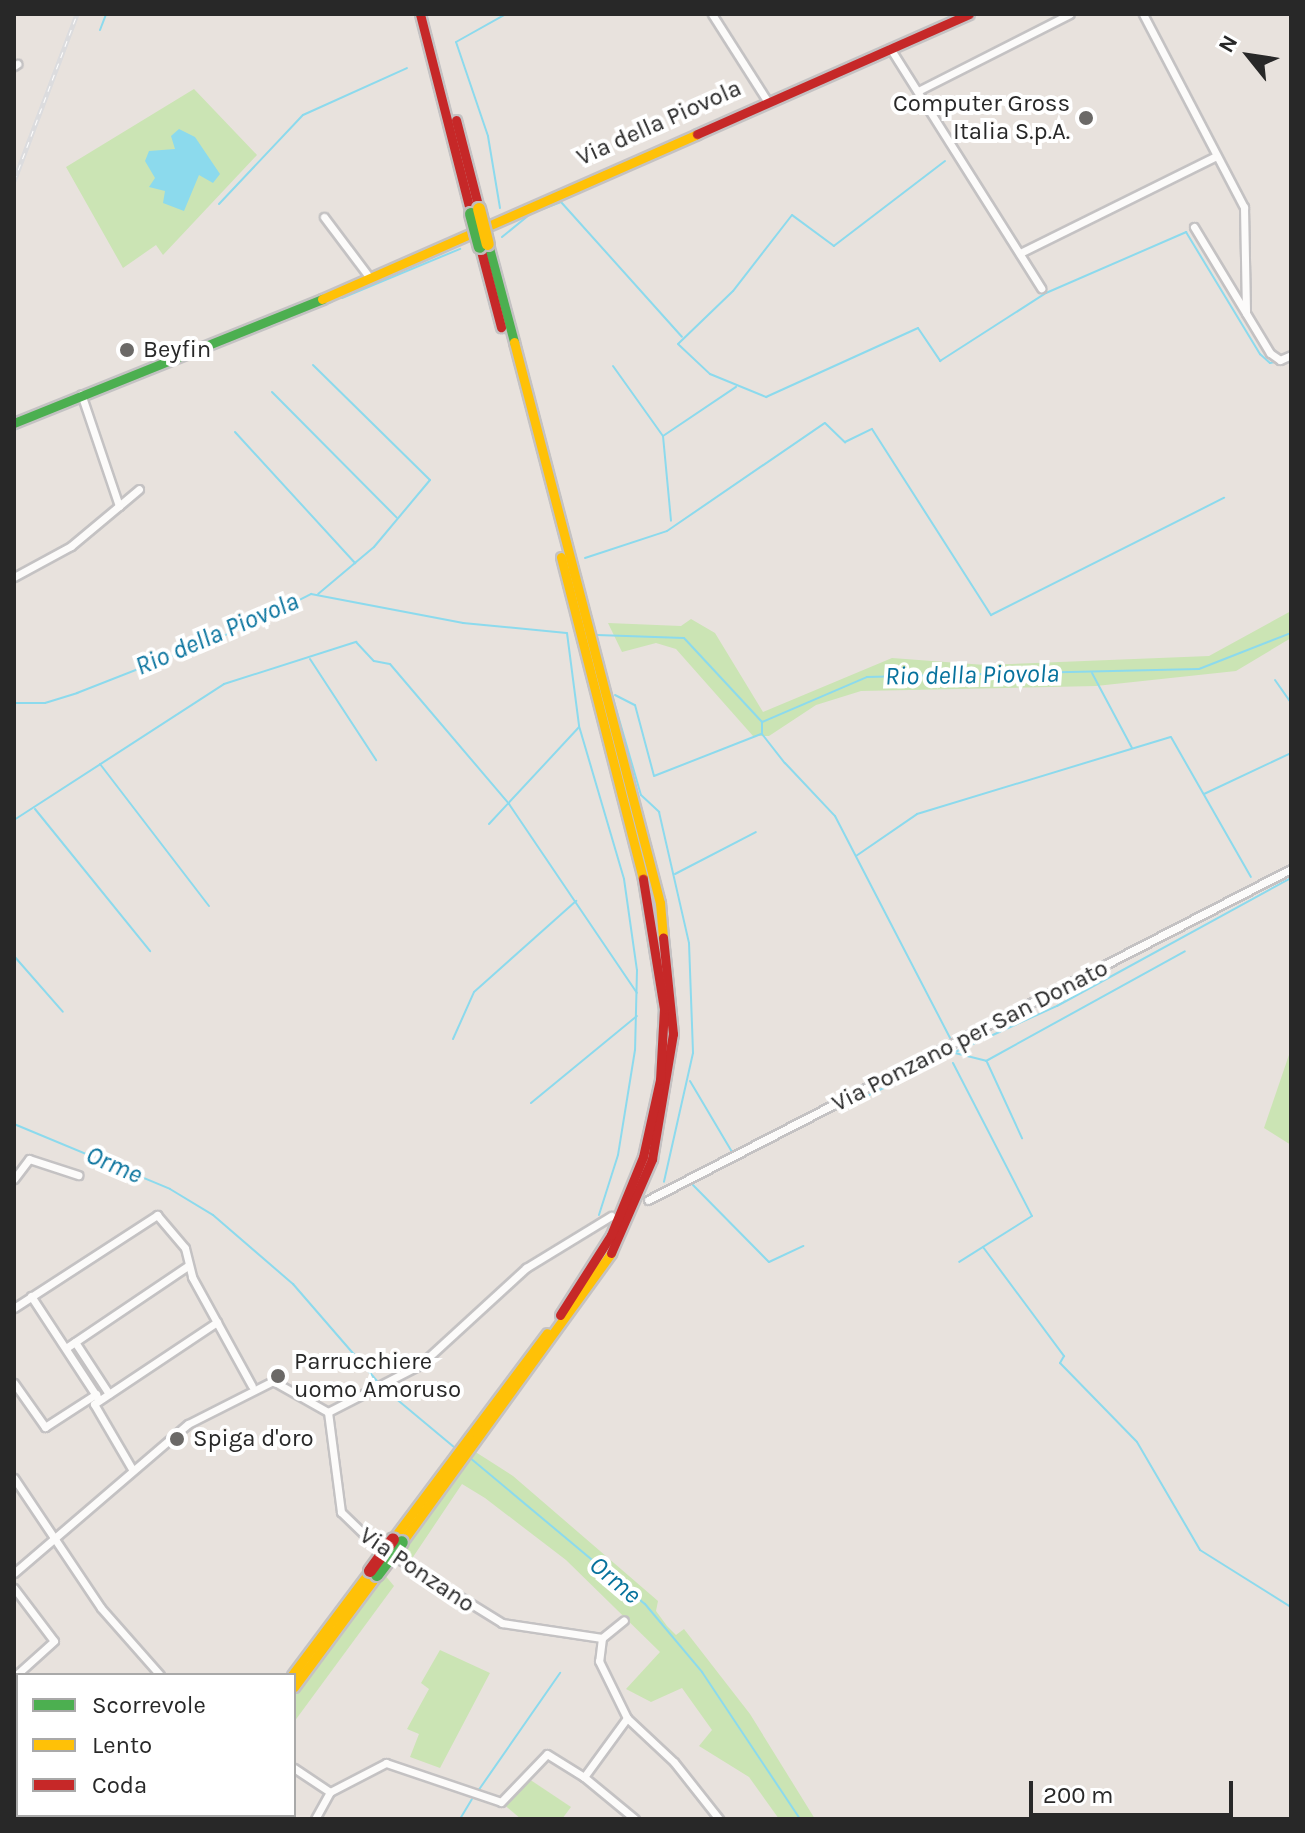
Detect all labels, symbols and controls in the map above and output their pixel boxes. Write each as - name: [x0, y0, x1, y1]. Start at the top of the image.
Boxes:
- north arrow: [1209, 16, 1289, 96]
- text: N: [1213, 31, 1243, 57]
- street label: Via della Piovola: [572, 74, 746, 172]
- place label: Computer Gross Italia S.p.A.: [893, 90, 1070, 146]
- marker: Computer Gross Italia S.p.A.: [1077, 109, 1095, 127]
- place label: Beyfin: [143, 336, 211, 364]
- marker: Beyfin: [118, 341, 136, 359]
- water label: Rio della Piovola: [131, 586, 303, 682]
- water label: Rio della Piovola: [885, 658, 1059, 692]
- street label: Via Ponzano per San Donato: [827, 954, 1113, 1118]
- water label: Orme: [81, 1139, 147, 1191]
- place label: Parrucchiere uomo Amoruso: [294, 1348, 461, 1404]
- marker: Parrucchiere uomo Amoruso: [269, 1367, 287, 1385]
- place label: Spiga d'oro: [193, 1425, 314, 1453]
- marker: Spiga d'oro: [168, 1430, 186, 1448]
- street label: Via Ponzano: [354, 1521, 480, 1619]
- water label: Orme: [583, 1549, 647, 1611]
- legend: [16, 1673, 296, 1817]
- text: Scorrevole: [92, 1691, 206, 1719]
- text: Lento: [92, 1731, 152, 1759]
- scale bar: [1033, 1765, 1237, 1815]
- text: Coda: [92, 1771, 147, 1799]
- text: 200 m: [1043, 1781, 1114, 1809]

